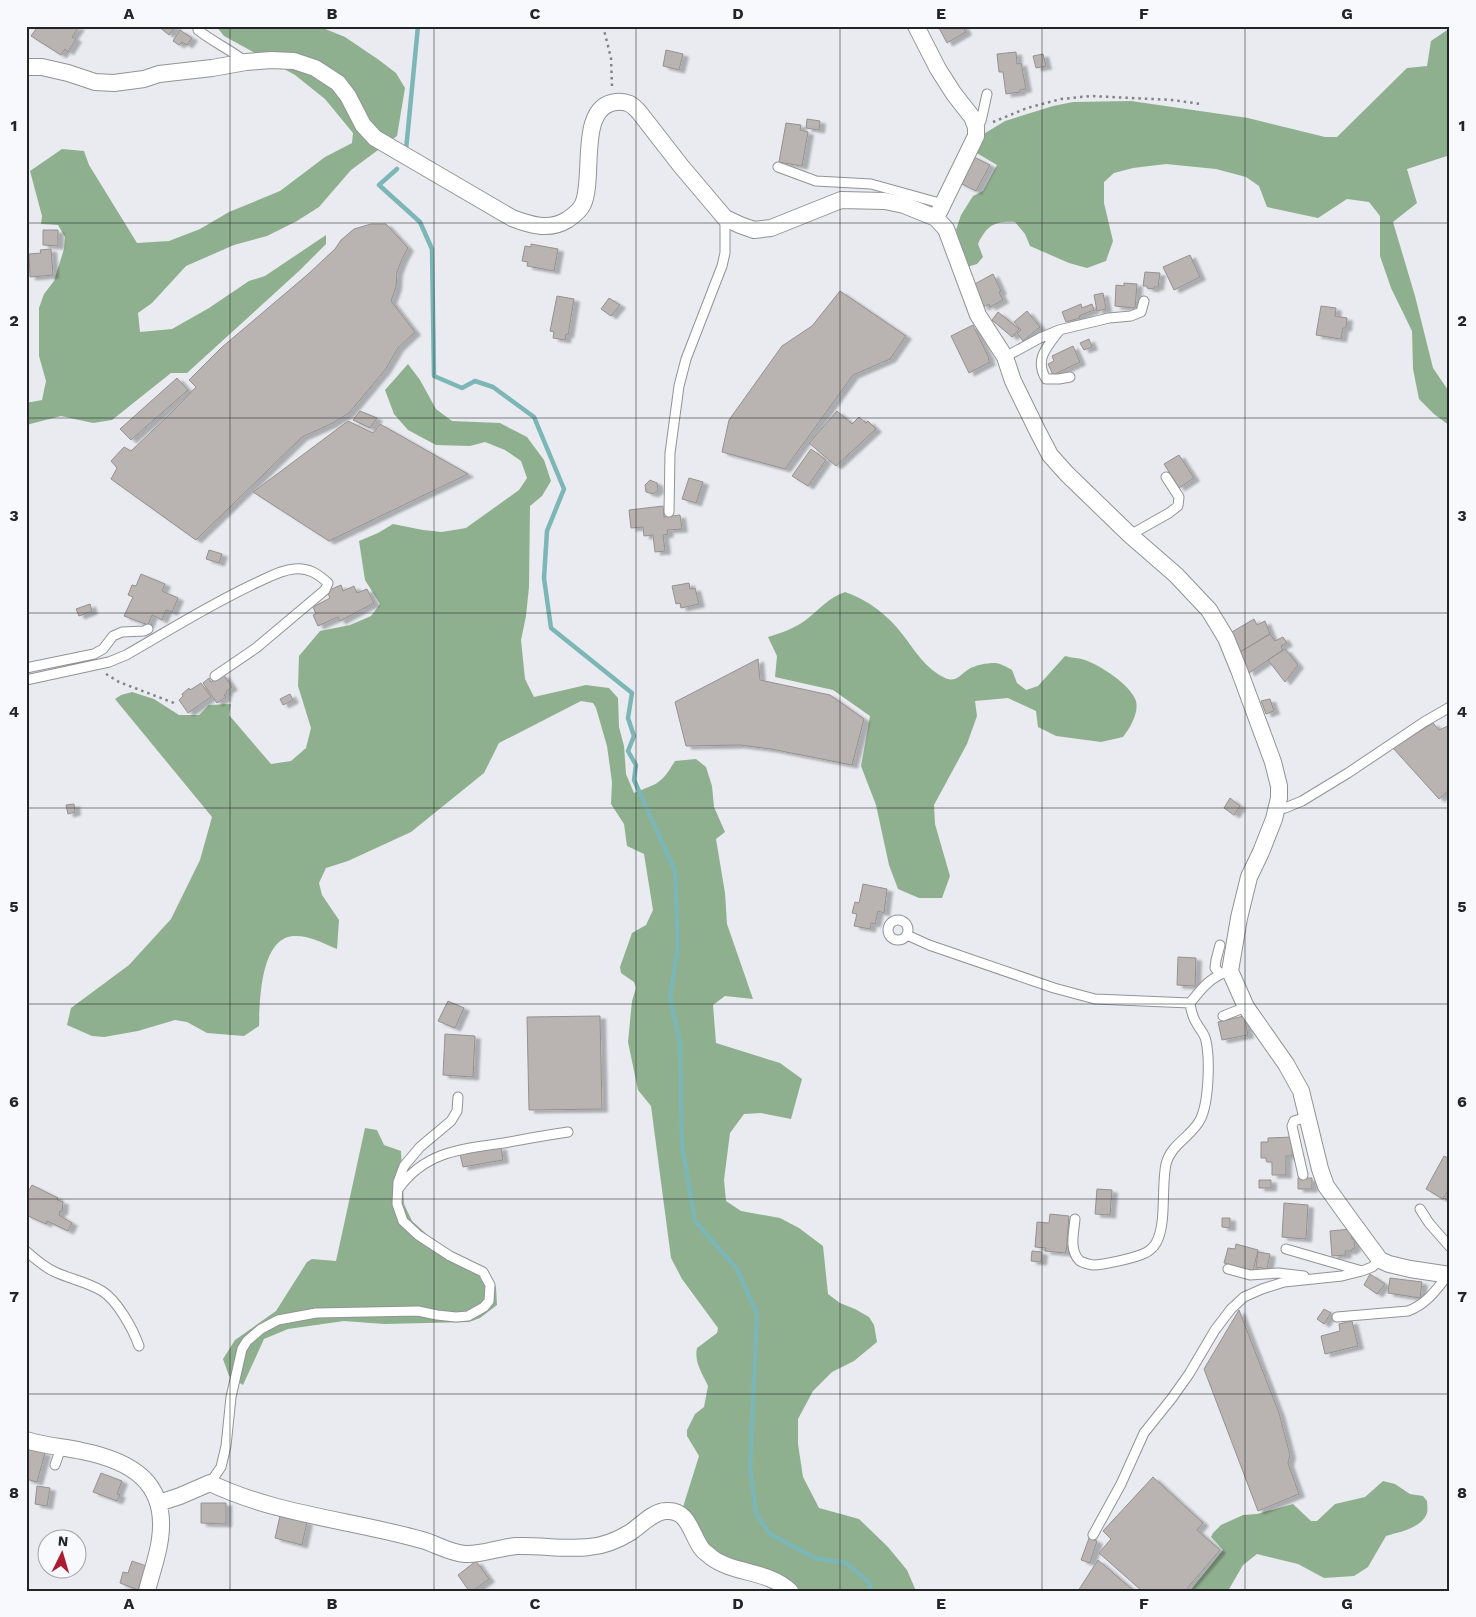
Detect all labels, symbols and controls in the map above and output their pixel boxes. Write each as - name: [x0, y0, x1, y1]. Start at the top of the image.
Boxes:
- text: A: [124, 4, 135, 23]
- text: B: [327, 4, 338, 23]
- text: C: [530, 4, 541, 23]
- text: D: [732, 4, 744, 23]
- text: E: [936, 4, 946, 23]
- text: F: [1139, 4, 1149, 23]
- text: G: [1341, 4, 1353, 23]
- text: 1: [11, 116, 17, 135]
- text: 1: [1459, 116, 1465, 135]
- text: 2: [9, 311, 19, 330]
- text: 2: [1457, 311, 1467, 330]
- text: 3: [9, 506, 19, 525]
- text: 3: [1457, 506, 1467, 525]
- text: 4: [9, 702, 19, 721]
- text: 4: [1457, 702, 1467, 721]
- text: 5: [9, 897, 19, 916]
- text: 5: [1457, 897, 1467, 916]
- text: 6: [9, 1092, 19, 1111]
- text: 6: [1457, 1092, 1467, 1111]
- text: 7: [9, 1287, 19, 1306]
- text: 7: [1457, 1287, 1467, 1306]
- text: 8: [9, 1483, 19, 1502]
- text: 8: [1457, 1483, 1467, 1502]
- north arrow: [38, 1530, 88, 1580]
- text: N: [57, 1533, 69, 1549]
- text: A: [124, 1594, 135, 1613]
- text: B: [327, 1594, 338, 1613]
- text: C: [530, 1594, 541, 1613]
- text: D: [732, 1594, 744, 1613]
- text: E: [936, 1594, 946, 1613]
- text: F: [1139, 1594, 1149, 1613]
- text: G: [1341, 1594, 1353, 1613]

